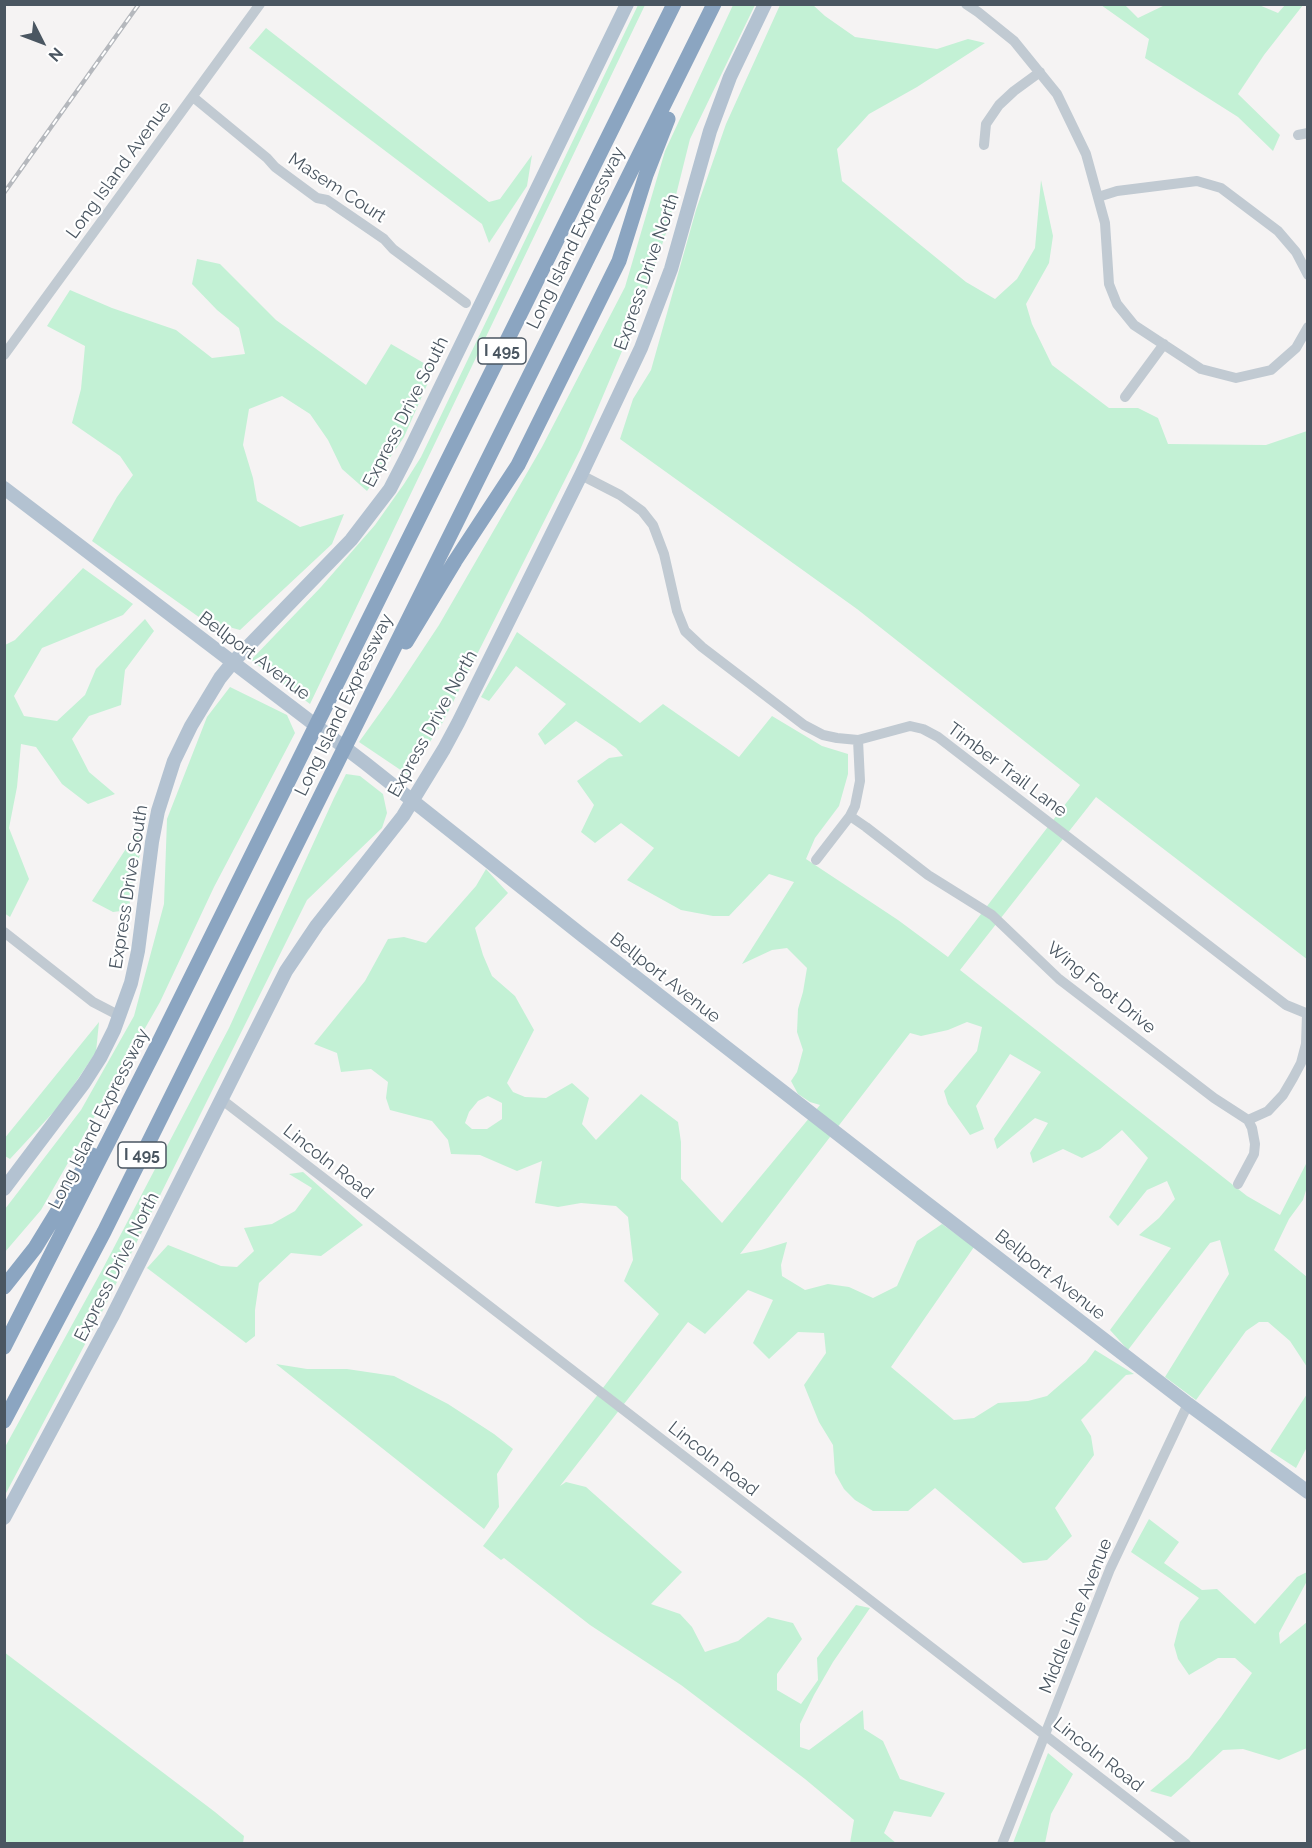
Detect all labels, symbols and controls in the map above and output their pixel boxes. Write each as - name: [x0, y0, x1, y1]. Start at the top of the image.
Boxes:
- north arrow: [12, 12, 72, 72]
- text: N: [45, 43, 67, 65]
- street label: Long Island Avenue: [62, 97, 176, 243]
- street label: Long Island Expressway: [522, 143, 630, 333]
- street label: Masem Court: [284, 148, 390, 228]
- street label: Express Drive North: [610, 191, 684, 353]
- street label: Express Drive South: [359, 333, 453, 491]
- road number: I 495: [478, 338, 526, 364]
- street label: Bellport Avenue: [194, 607, 314, 705]
- street label: Long Island Expressway: [290, 610, 398, 800]
- street label: Express Drive North: [384, 647, 482, 801]
- street label: Timber Trail Lane: [943, 718, 1071, 822]
- street label: Express Drive South: [105, 803, 153, 971]
- street label: Bellport Avenue: [605, 928, 725, 1028]
- street label: Wing Foot Drive: [1042, 937, 1160, 1039]
- street label: Long Island Expressway: [44, 1025, 154, 1213]
- street label: Lincoln Road: [279, 1120, 377, 1204]
- road number: I 495: [118, 1142, 166, 1168]
- street label: Express Drive North: [70, 1189, 164, 1345]
- street label: Bellport Avenue: [990, 1225, 1110, 1325]
- street label: Lincoln Road: [664, 1417, 762, 1501]
- street label: Middle Line Avenue: [1035, 1535, 1117, 1697]
- street label: Lincoln Road: [1049, 1713, 1147, 1797]

